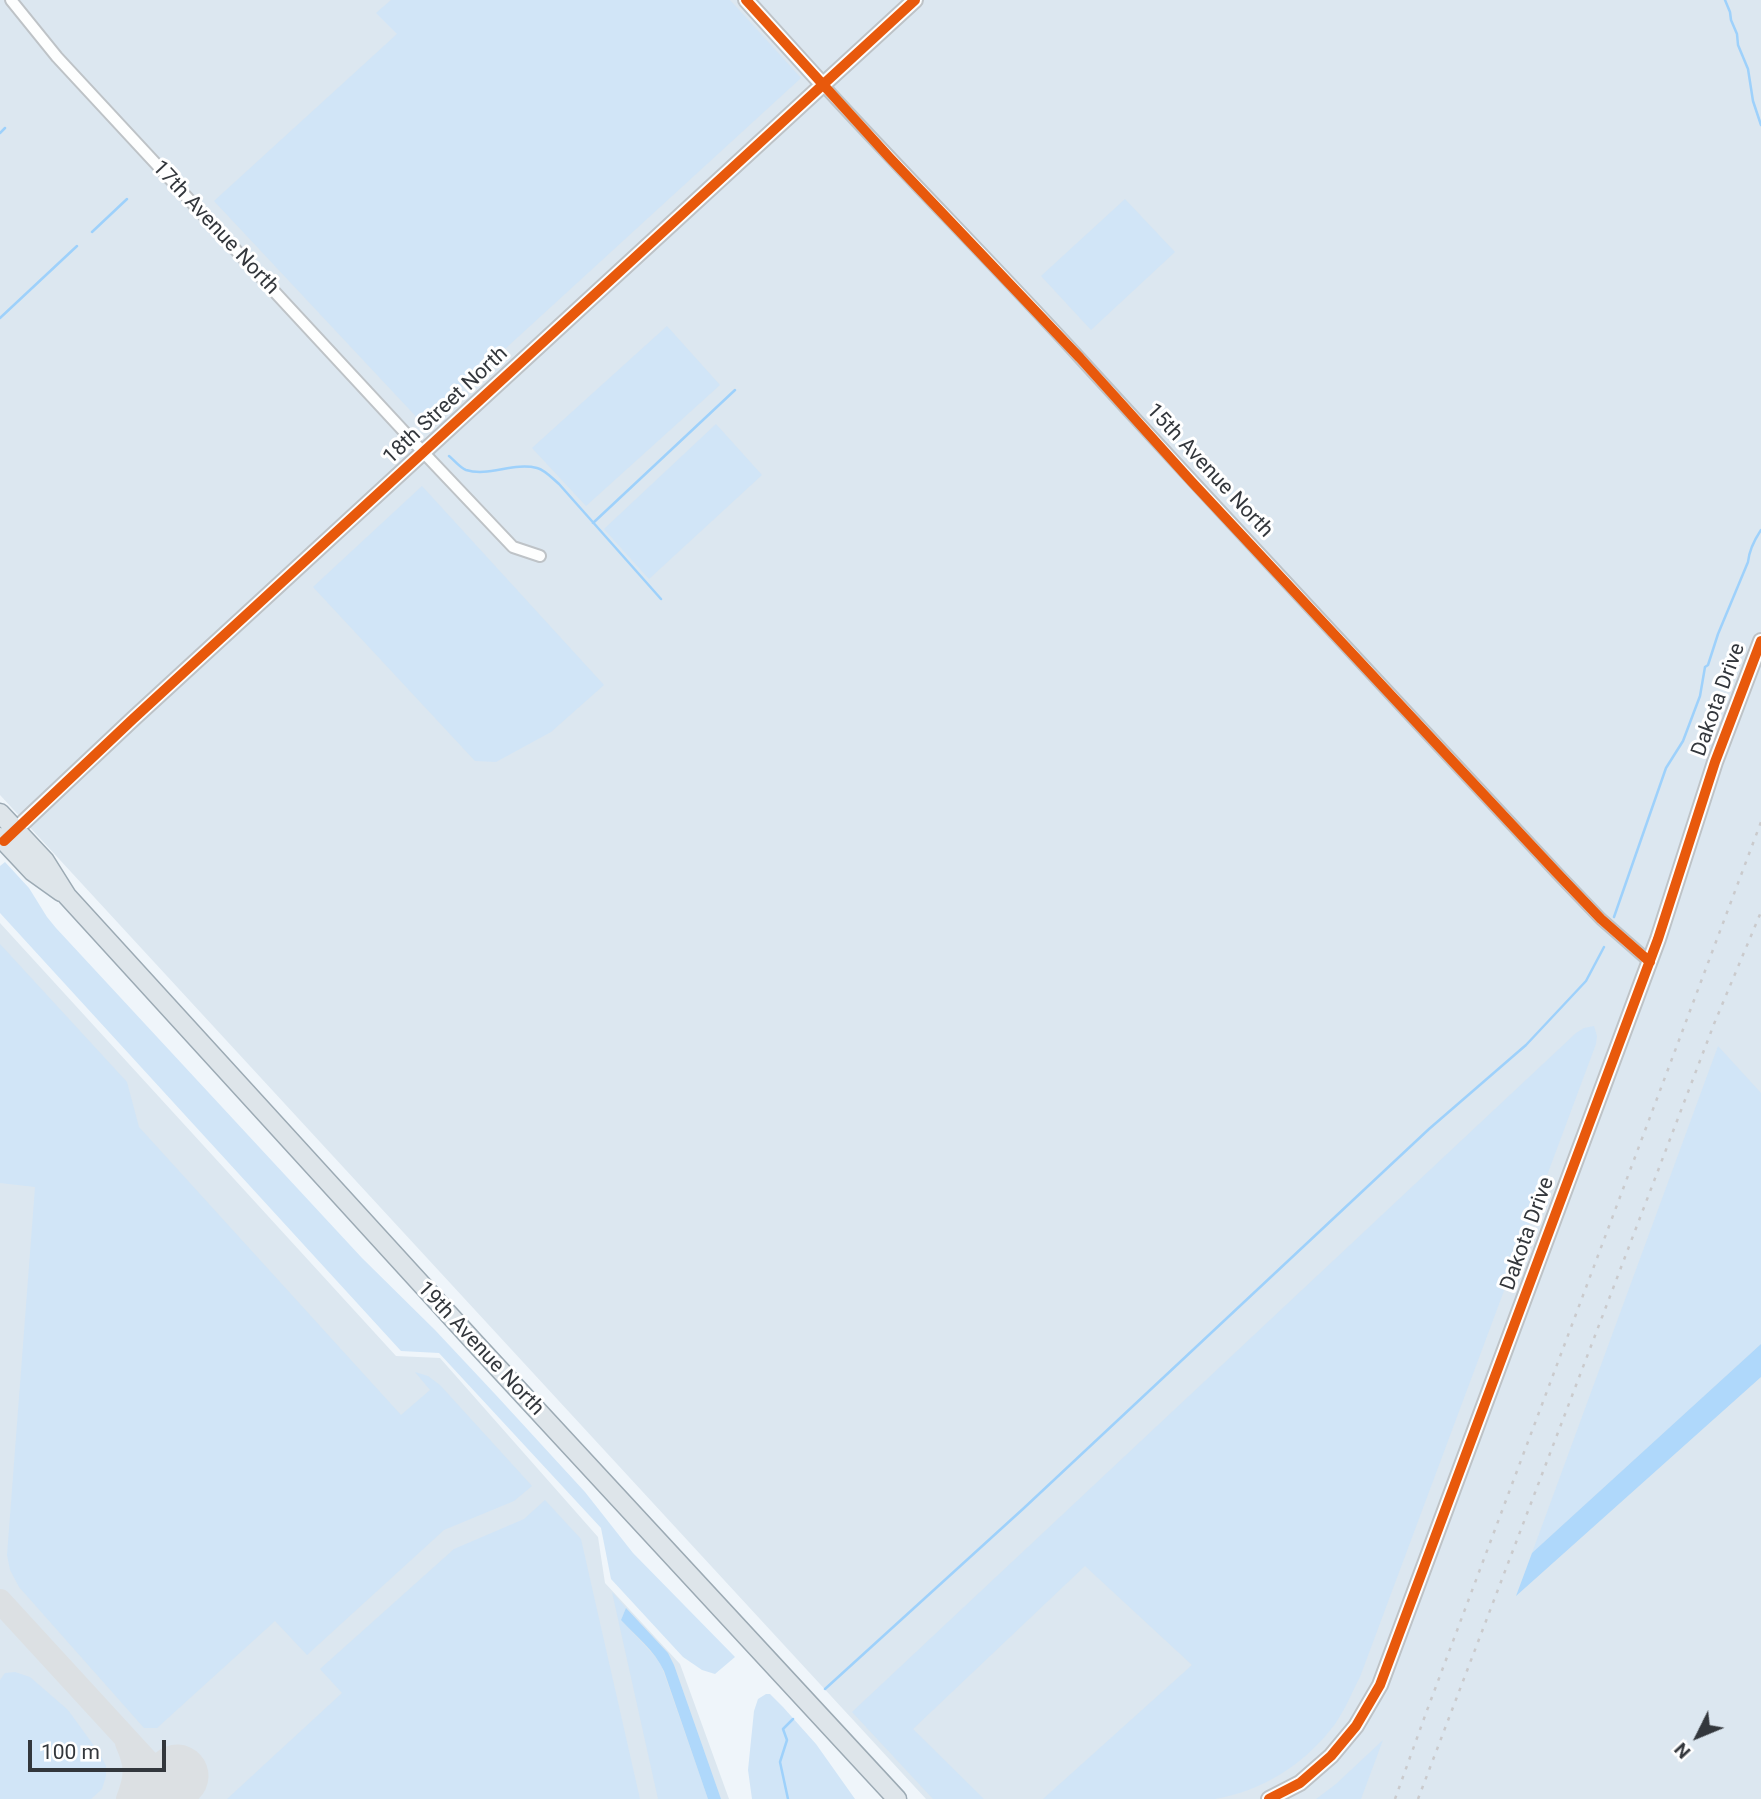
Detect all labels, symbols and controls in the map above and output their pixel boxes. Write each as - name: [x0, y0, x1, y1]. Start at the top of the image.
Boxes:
- street label: 17th Avenue North: [146, 156, 284, 300]
- street label: 18th Street North: [379, 342, 513, 470]
- street label: 15th Avenue North: [1140, 399, 1278, 543]
- street label: Dakota Drive: [1687, 640, 1751, 760]
- street label: Dakota Drive: [1496, 1174, 1560, 1294]
- street label: 19th Avenue North: [411, 1277, 549, 1421]
- north arrow: [1663, 1701, 1733, 1771]
- scale bar: [32, 1726, 170, 1770]
- text: N: [1669, 1738, 1695, 1763]
- text: 100 m: [41, 1740, 100, 1764]

